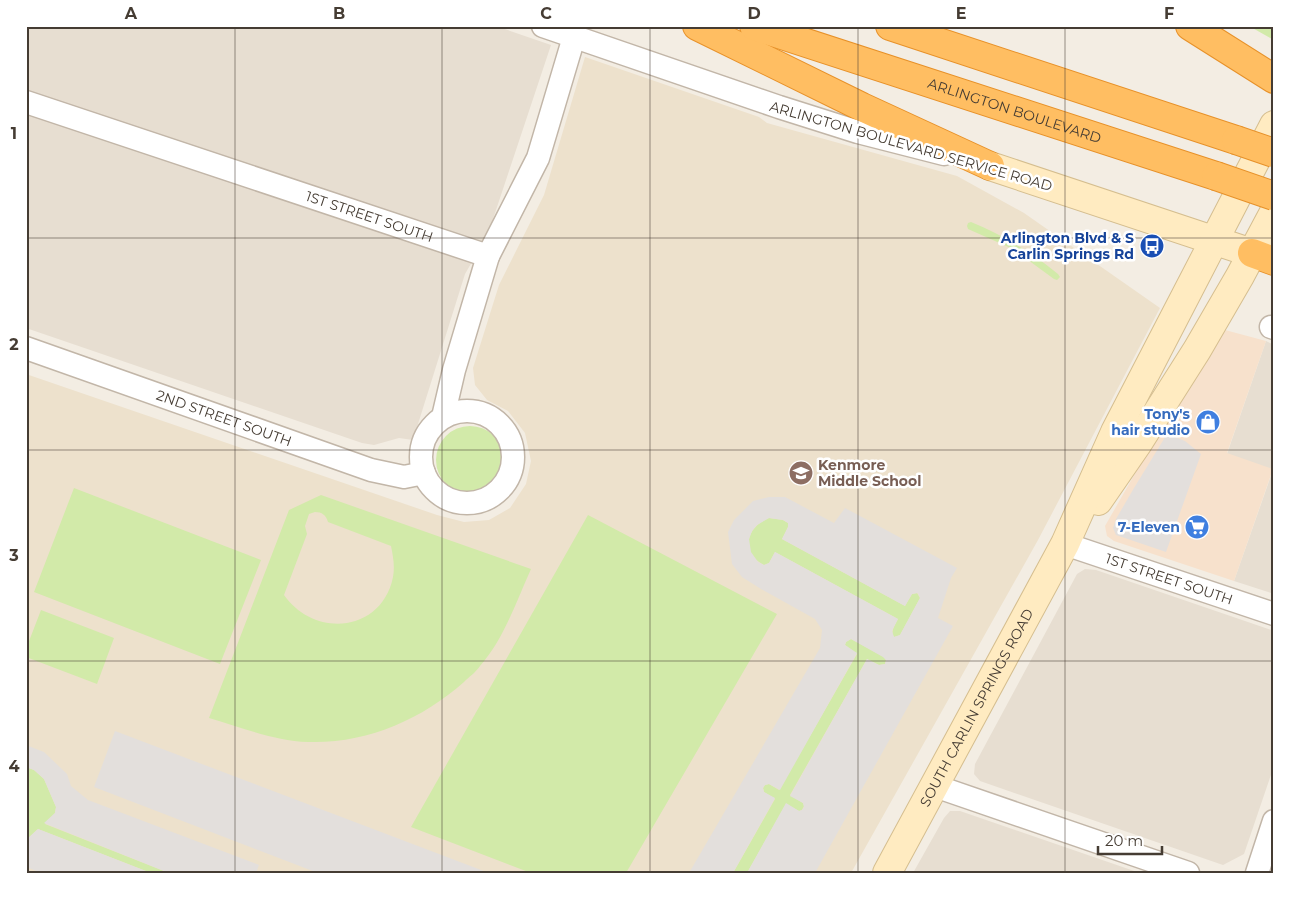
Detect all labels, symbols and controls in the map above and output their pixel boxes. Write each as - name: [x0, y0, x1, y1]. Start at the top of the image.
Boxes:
- text: A: [124, 4, 138, 23]
- text: B: [333, 4, 345, 23]
- text: C: [540, 4, 552, 23]
- text: D: [747, 4, 761, 23]
- text: E: [956, 4, 966, 23]
- text: F: [1164, 4, 1174, 23]
- street label: ARLINGTON BOULEVARD: [926, 74, 1104, 147]
- street label: ARLINGTON BOULEVARD SERVICE ROAD: [768, 97, 1054, 195]
- text: 1: [11, 124, 17, 143]
- street label: 1ST STREET SOUTH: [303, 187, 435, 246]
- place label: Arlington Blvd & S Carlin Springs Rd: [1000, 229, 1134, 263]
- bus stop icon: Arlington Blvd & S Carlin Springs Rd: [1139, 233, 1165, 259]
- text: 2: [9, 335, 19, 354]
- street label: 2ND STREET SOUTH: [154, 386, 294, 450]
- place label: Tony's hair studio: [1111, 405, 1191, 439]
- shop icon: Tony's hair studio: [1195, 409, 1221, 435]
- place label: Kenmore Middle School: [818, 456, 921, 490]
- school or university icon: Kenmore Middle School: [788, 460, 814, 486]
- supermarket icon: 7-Eleven: [1184, 514, 1210, 540]
- place label: 7-Eleven: [1118, 518, 1180, 536]
- text: 3: [8, 546, 19, 565]
- street label: 1ST STREET SOUTH: [1103, 549, 1235, 609]
- street label: SOUTH CARLIN SPRINGS ROAD: [916, 605, 1037, 810]
- text: 4: [8, 757, 20, 776]
- scale bar: [1098, 824, 1161, 856]
- text: 20 m: [1105, 831, 1143, 850]

